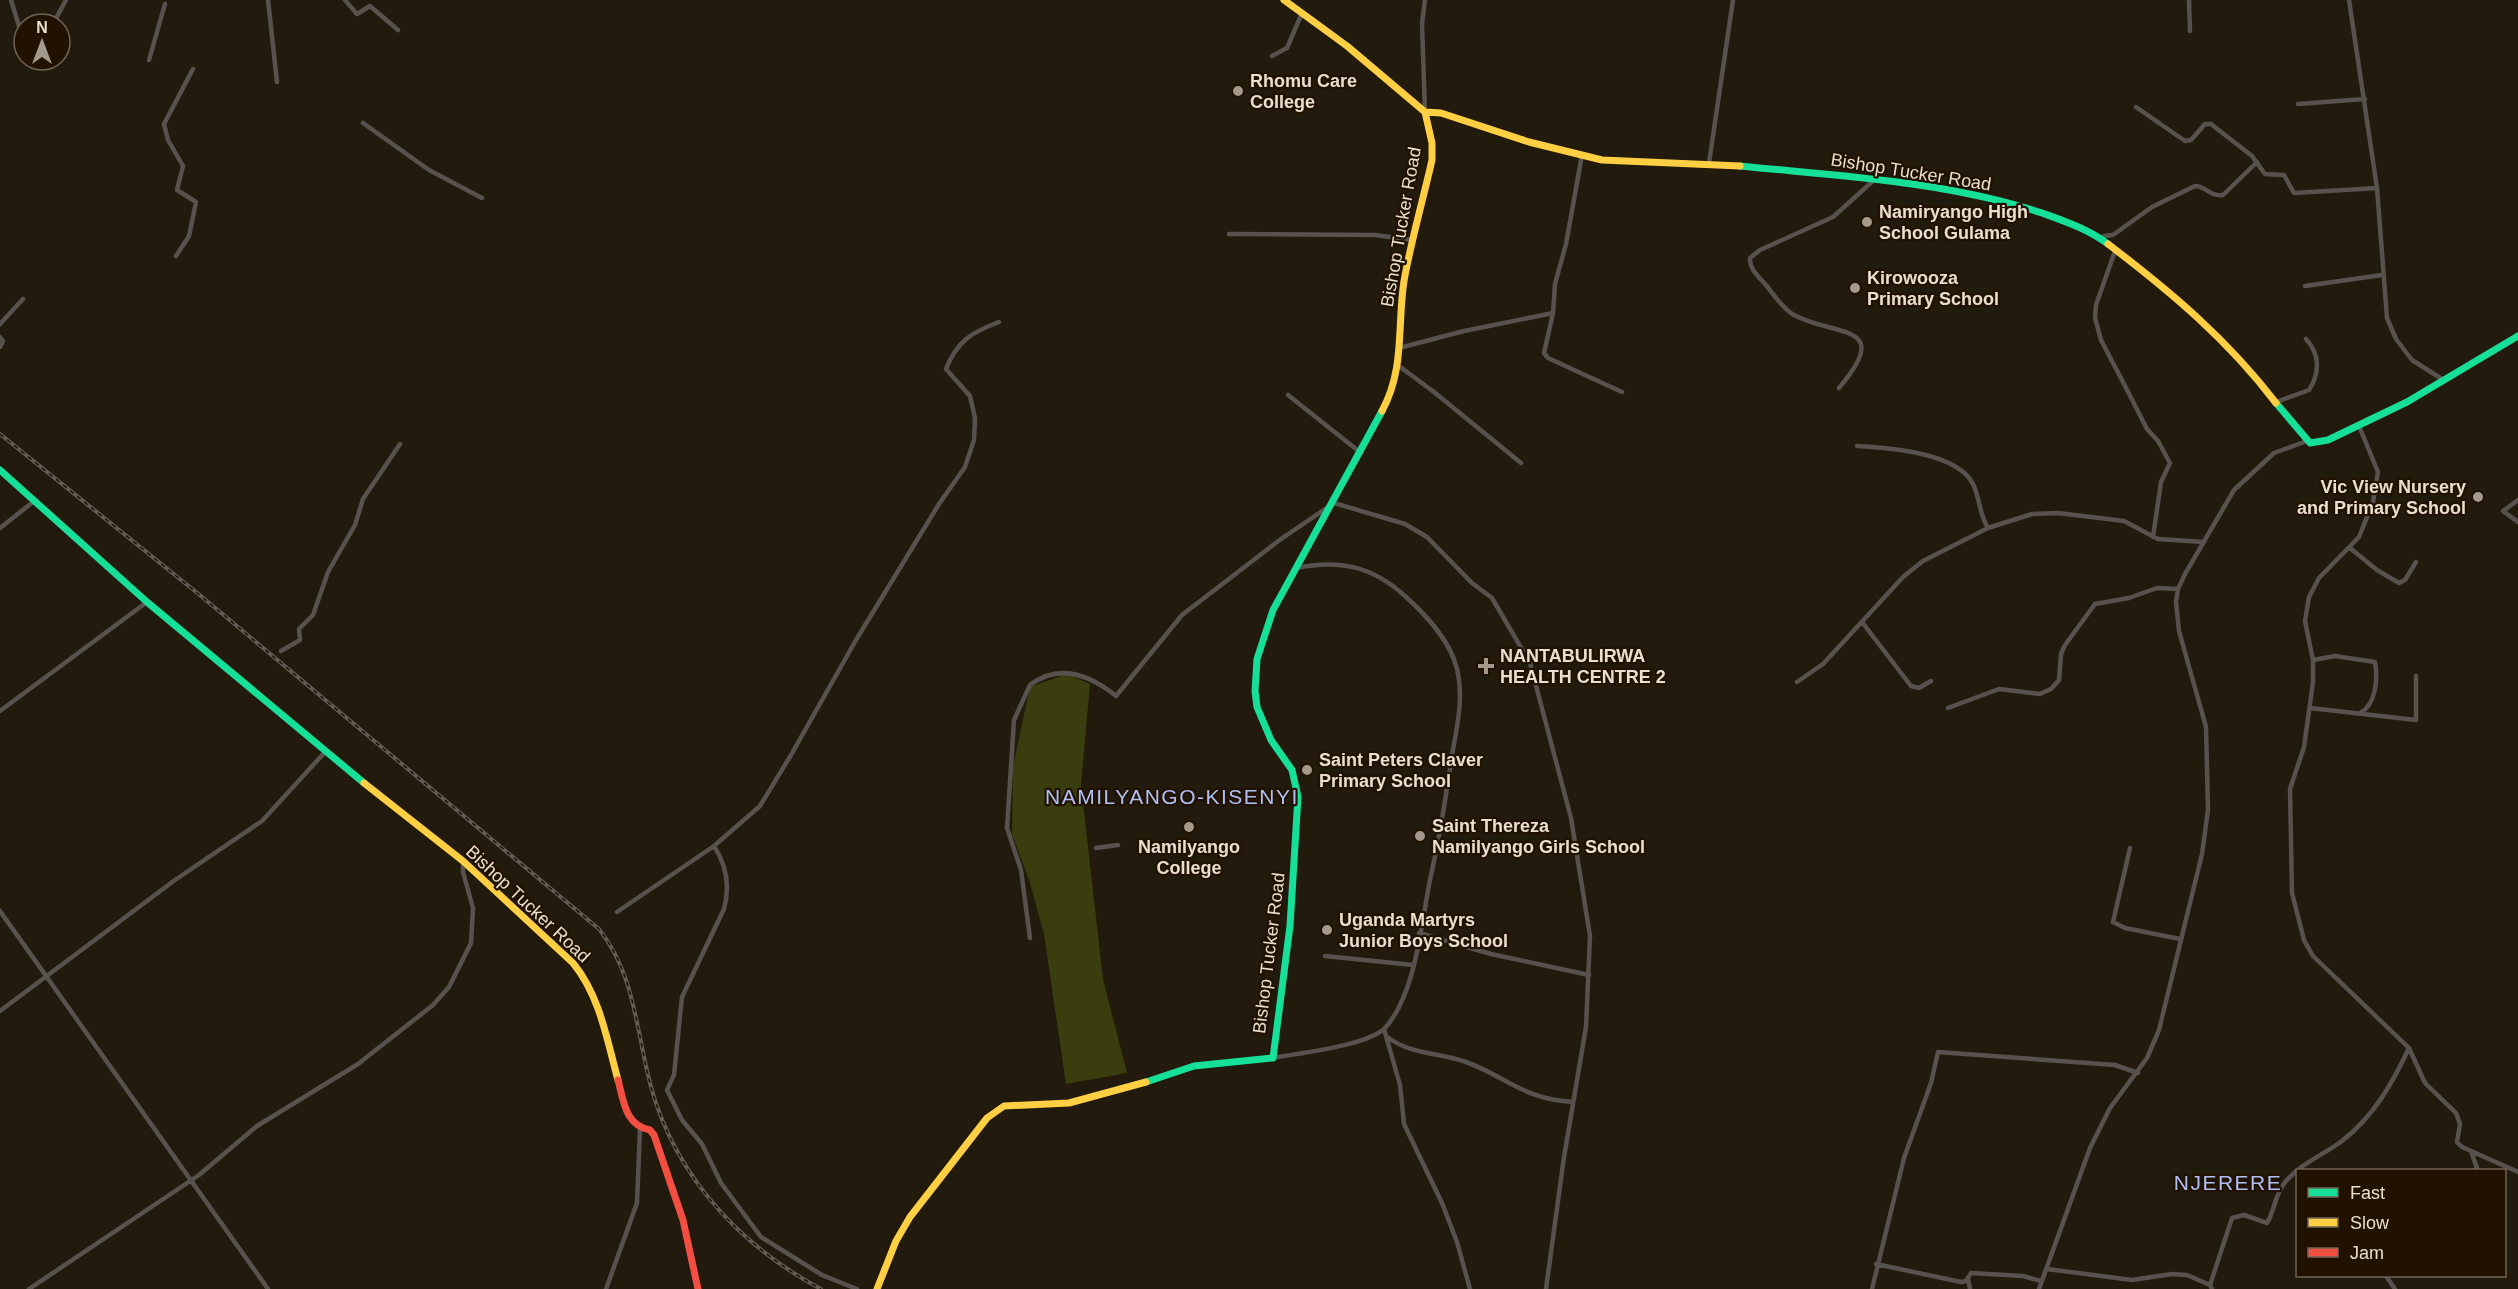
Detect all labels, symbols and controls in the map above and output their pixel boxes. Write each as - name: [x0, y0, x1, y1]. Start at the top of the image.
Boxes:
- north arrow: [12, 12, 72, 72]
- text: N: [36, 19, 48, 36]
- place label: Rhomu Care College: [1250, 71, 1357, 112]
- marker: Rhomu Care College: [1231, 84, 1245, 98]
- street label: Bishop Tucker Road: [1377, 145, 1425, 309]
- street label: Bishop Tucker Road: [1829, 149, 1993, 195]
- place label: Namiryango High School Gulama: [1879, 202, 2028, 243]
- marker: Namiryango High School Gulama: [1860, 215, 1874, 229]
- place label: Kirowooza Primary School: [1867, 268, 1999, 309]
- marker: Kirowooza Primary School: [1848, 281, 1862, 295]
- place label: Vic View Nursery and Primary School: [2297, 477, 2466, 518]
- marker: Vic View Nursery and Primary School: [2471, 490, 2485, 504]
- place label: NANTABULIRWA HEALTH CENTRE 2: [1500, 646, 1666, 687]
- marker: NANTABULIRWA HEALTH CENTRE 2: [1477, 657, 1495, 675]
- place label: Saint Peters Claver Primary School: [1319, 750, 1483, 791]
- marker: Saint Peters Claver Primary School: [1300, 763, 1314, 777]
- district label: NAMILYANGO-KISENYI: [1045, 785, 1299, 808]
- place label: Saint Thereza Namilyango Girls School: [1432, 816, 1645, 857]
- marker: Namilyango College: [1182, 820, 1196, 834]
- marker: Saint Thereza Namilyango Girls School: [1413, 829, 1427, 843]
- place label: Namilyango College: [1138, 837, 1240, 878]
- street label: Bishop Tucker Road: [462, 841, 594, 967]
- street label: Bishop Tucker Road: [1249, 871, 1289, 1035]
- place label: Uganda Martyrs Junior Boys School: [1339, 910, 1508, 951]
- marker: Uganda Martyrs Junior Boys School: [1320, 923, 1334, 937]
- legend: [2296, 1169, 2506, 1277]
- district label: NJERERE: [2174, 1171, 2282, 1194]
- text: Fast: [2350, 1183, 2385, 1203]
- text: Slow: [2350, 1213, 2390, 1233]
- text: Jam: [2350, 1243, 2384, 1263]

